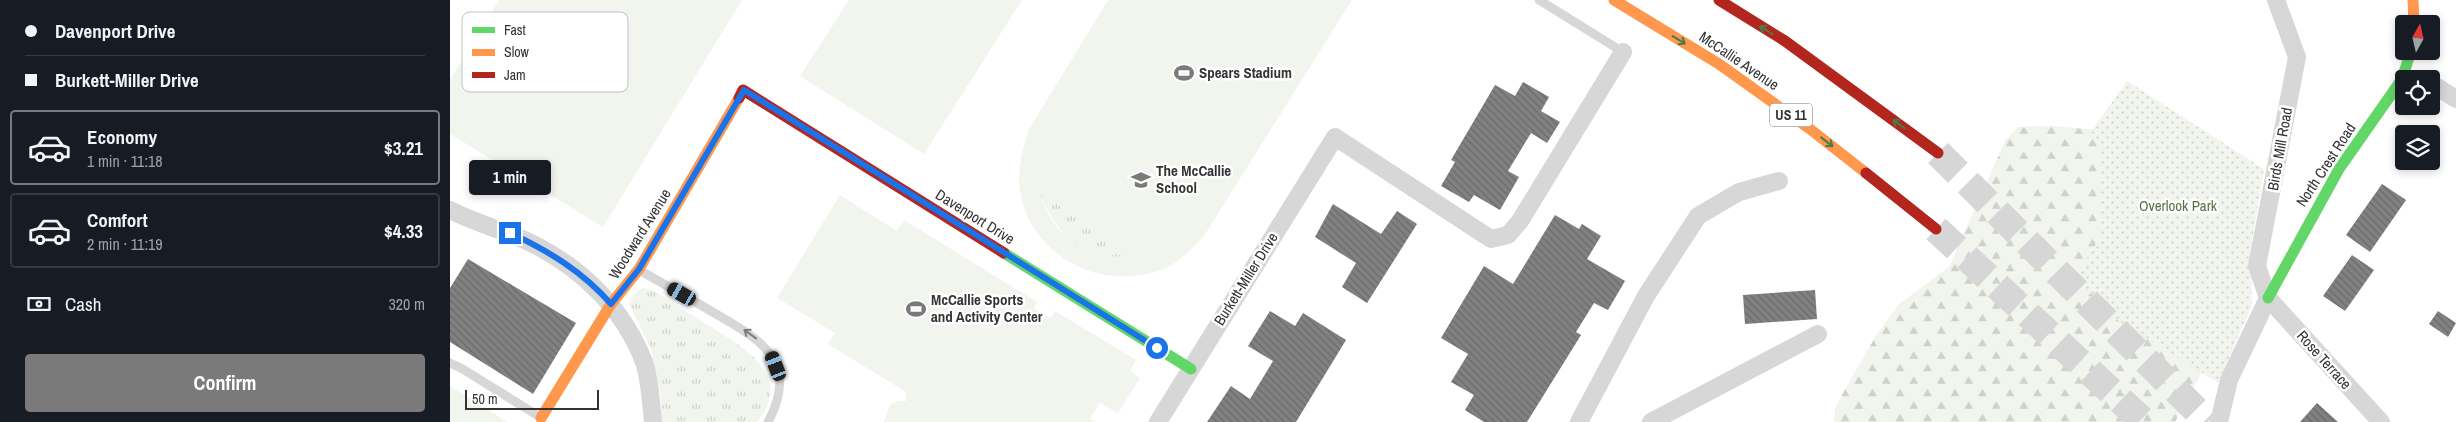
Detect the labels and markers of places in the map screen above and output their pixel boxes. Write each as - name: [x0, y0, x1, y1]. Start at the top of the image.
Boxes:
- sports icon: Spears Stadium: [1173, 62, 1195, 84]
- place label: Spears Stadium: [1199, 62, 1292, 83]
- place label: The McCallie School: [1156, 160, 1231, 198]
- school or university icon: The McCallie School: [1130, 169, 1152, 191]
- place label: McCallie Sports and Activity Center: [931, 289, 1043, 327]
- sports icon: McCallie Sports and Activity Center: [905, 298, 927, 320]

